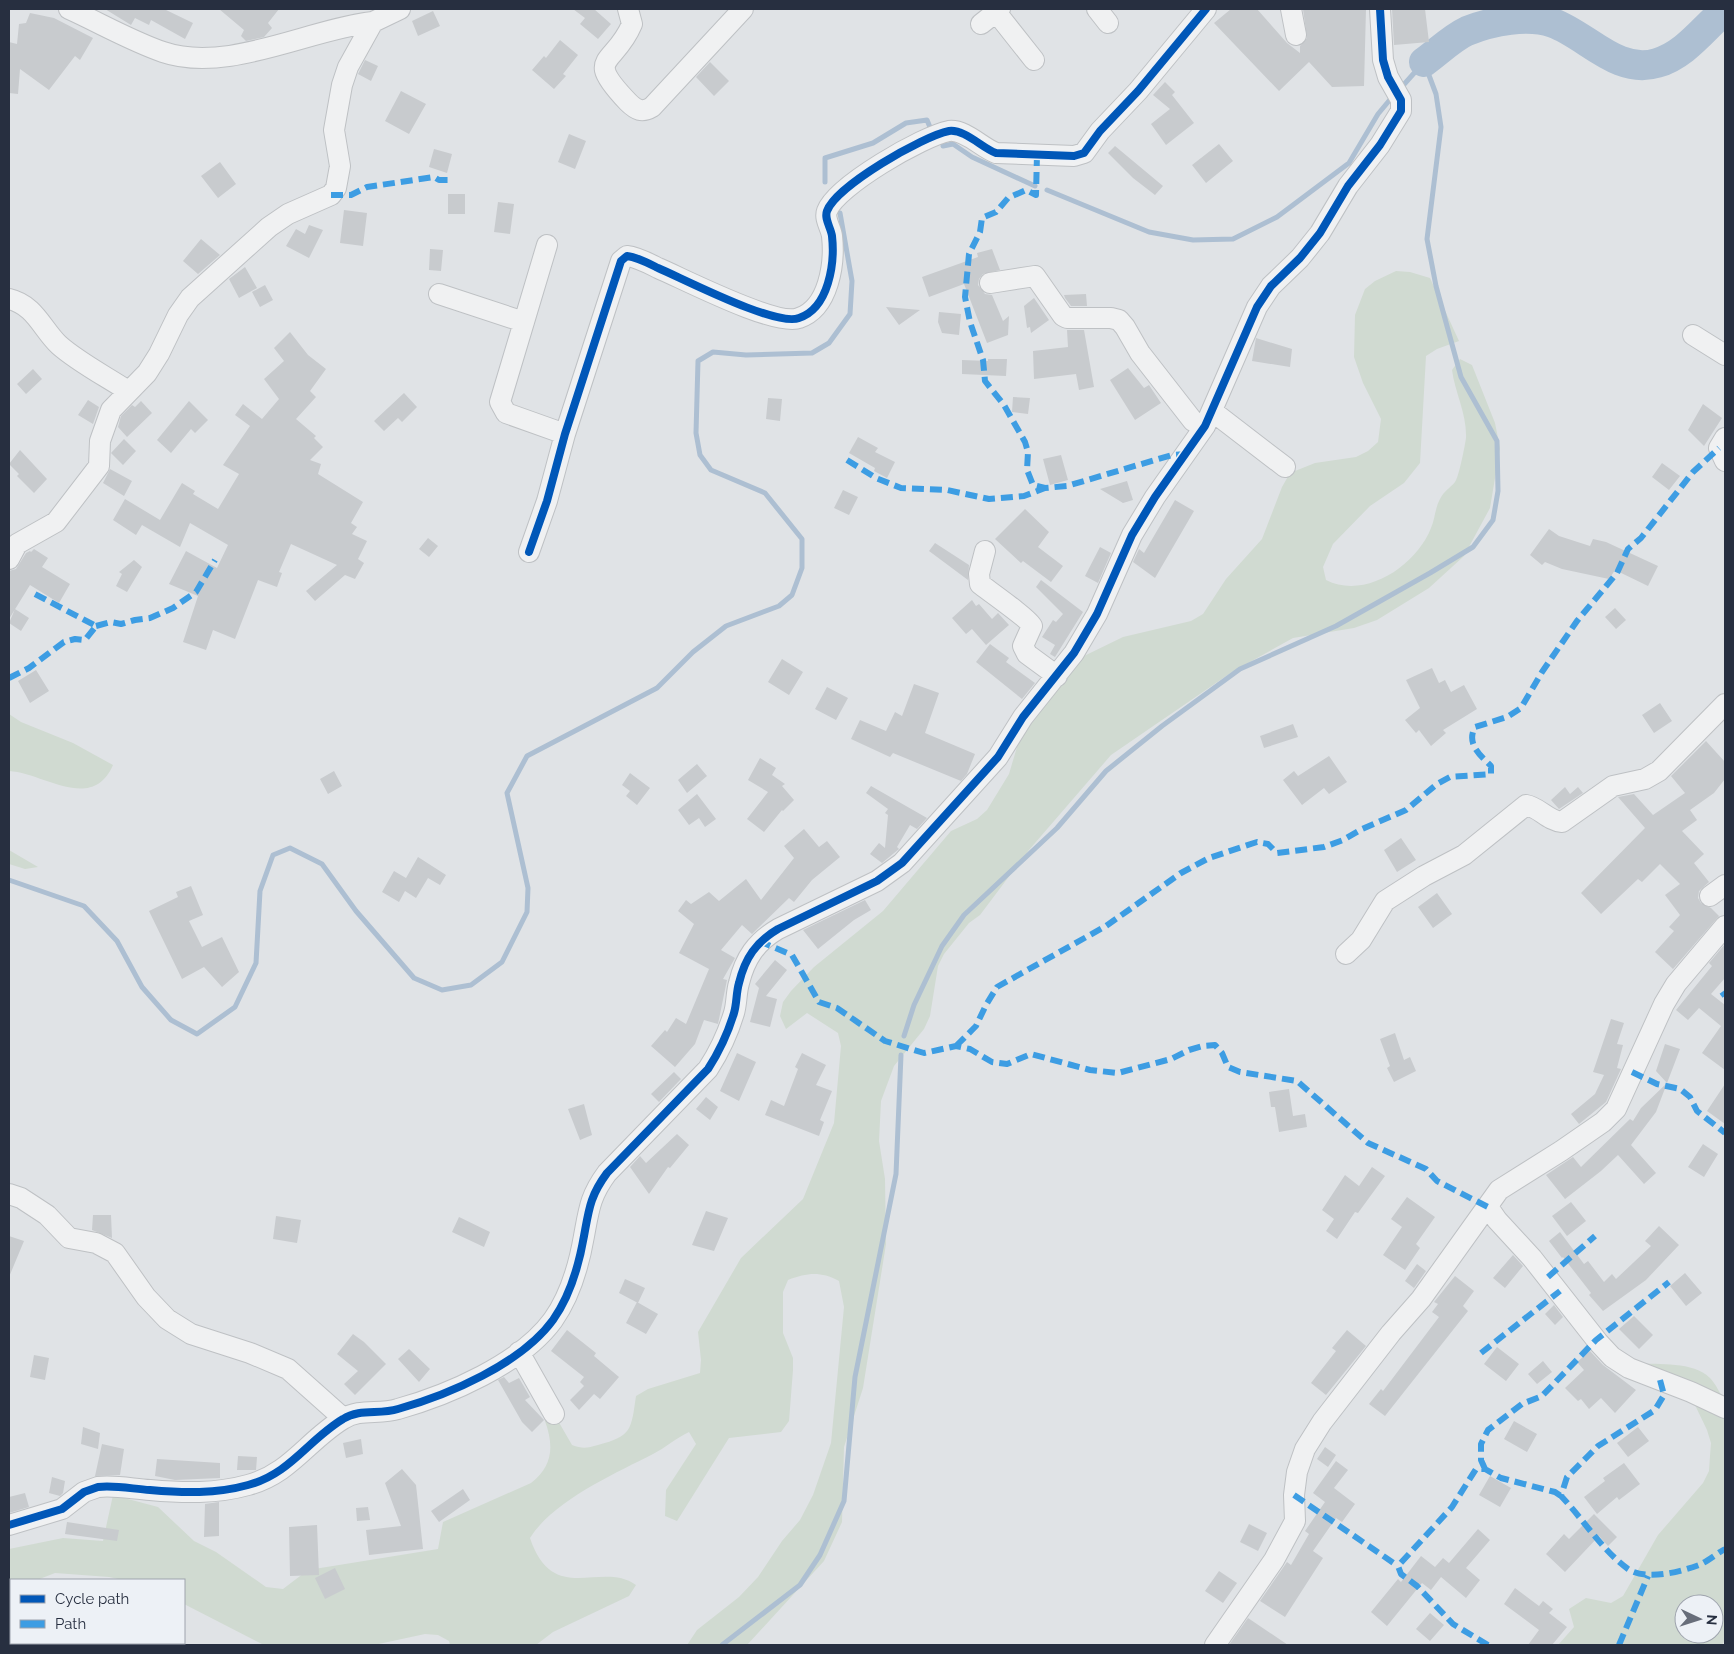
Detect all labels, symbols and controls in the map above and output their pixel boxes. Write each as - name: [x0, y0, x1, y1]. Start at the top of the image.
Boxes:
- legend: [10, 1579, 185, 1644]
- text: Cycle path: [55, 1590, 129, 1608]
- north arrow: [1674, 1594, 1724, 1644]
- text: N: [1704, 1614, 1720, 1626]
- text: Path: [55, 1615, 86, 1633]

